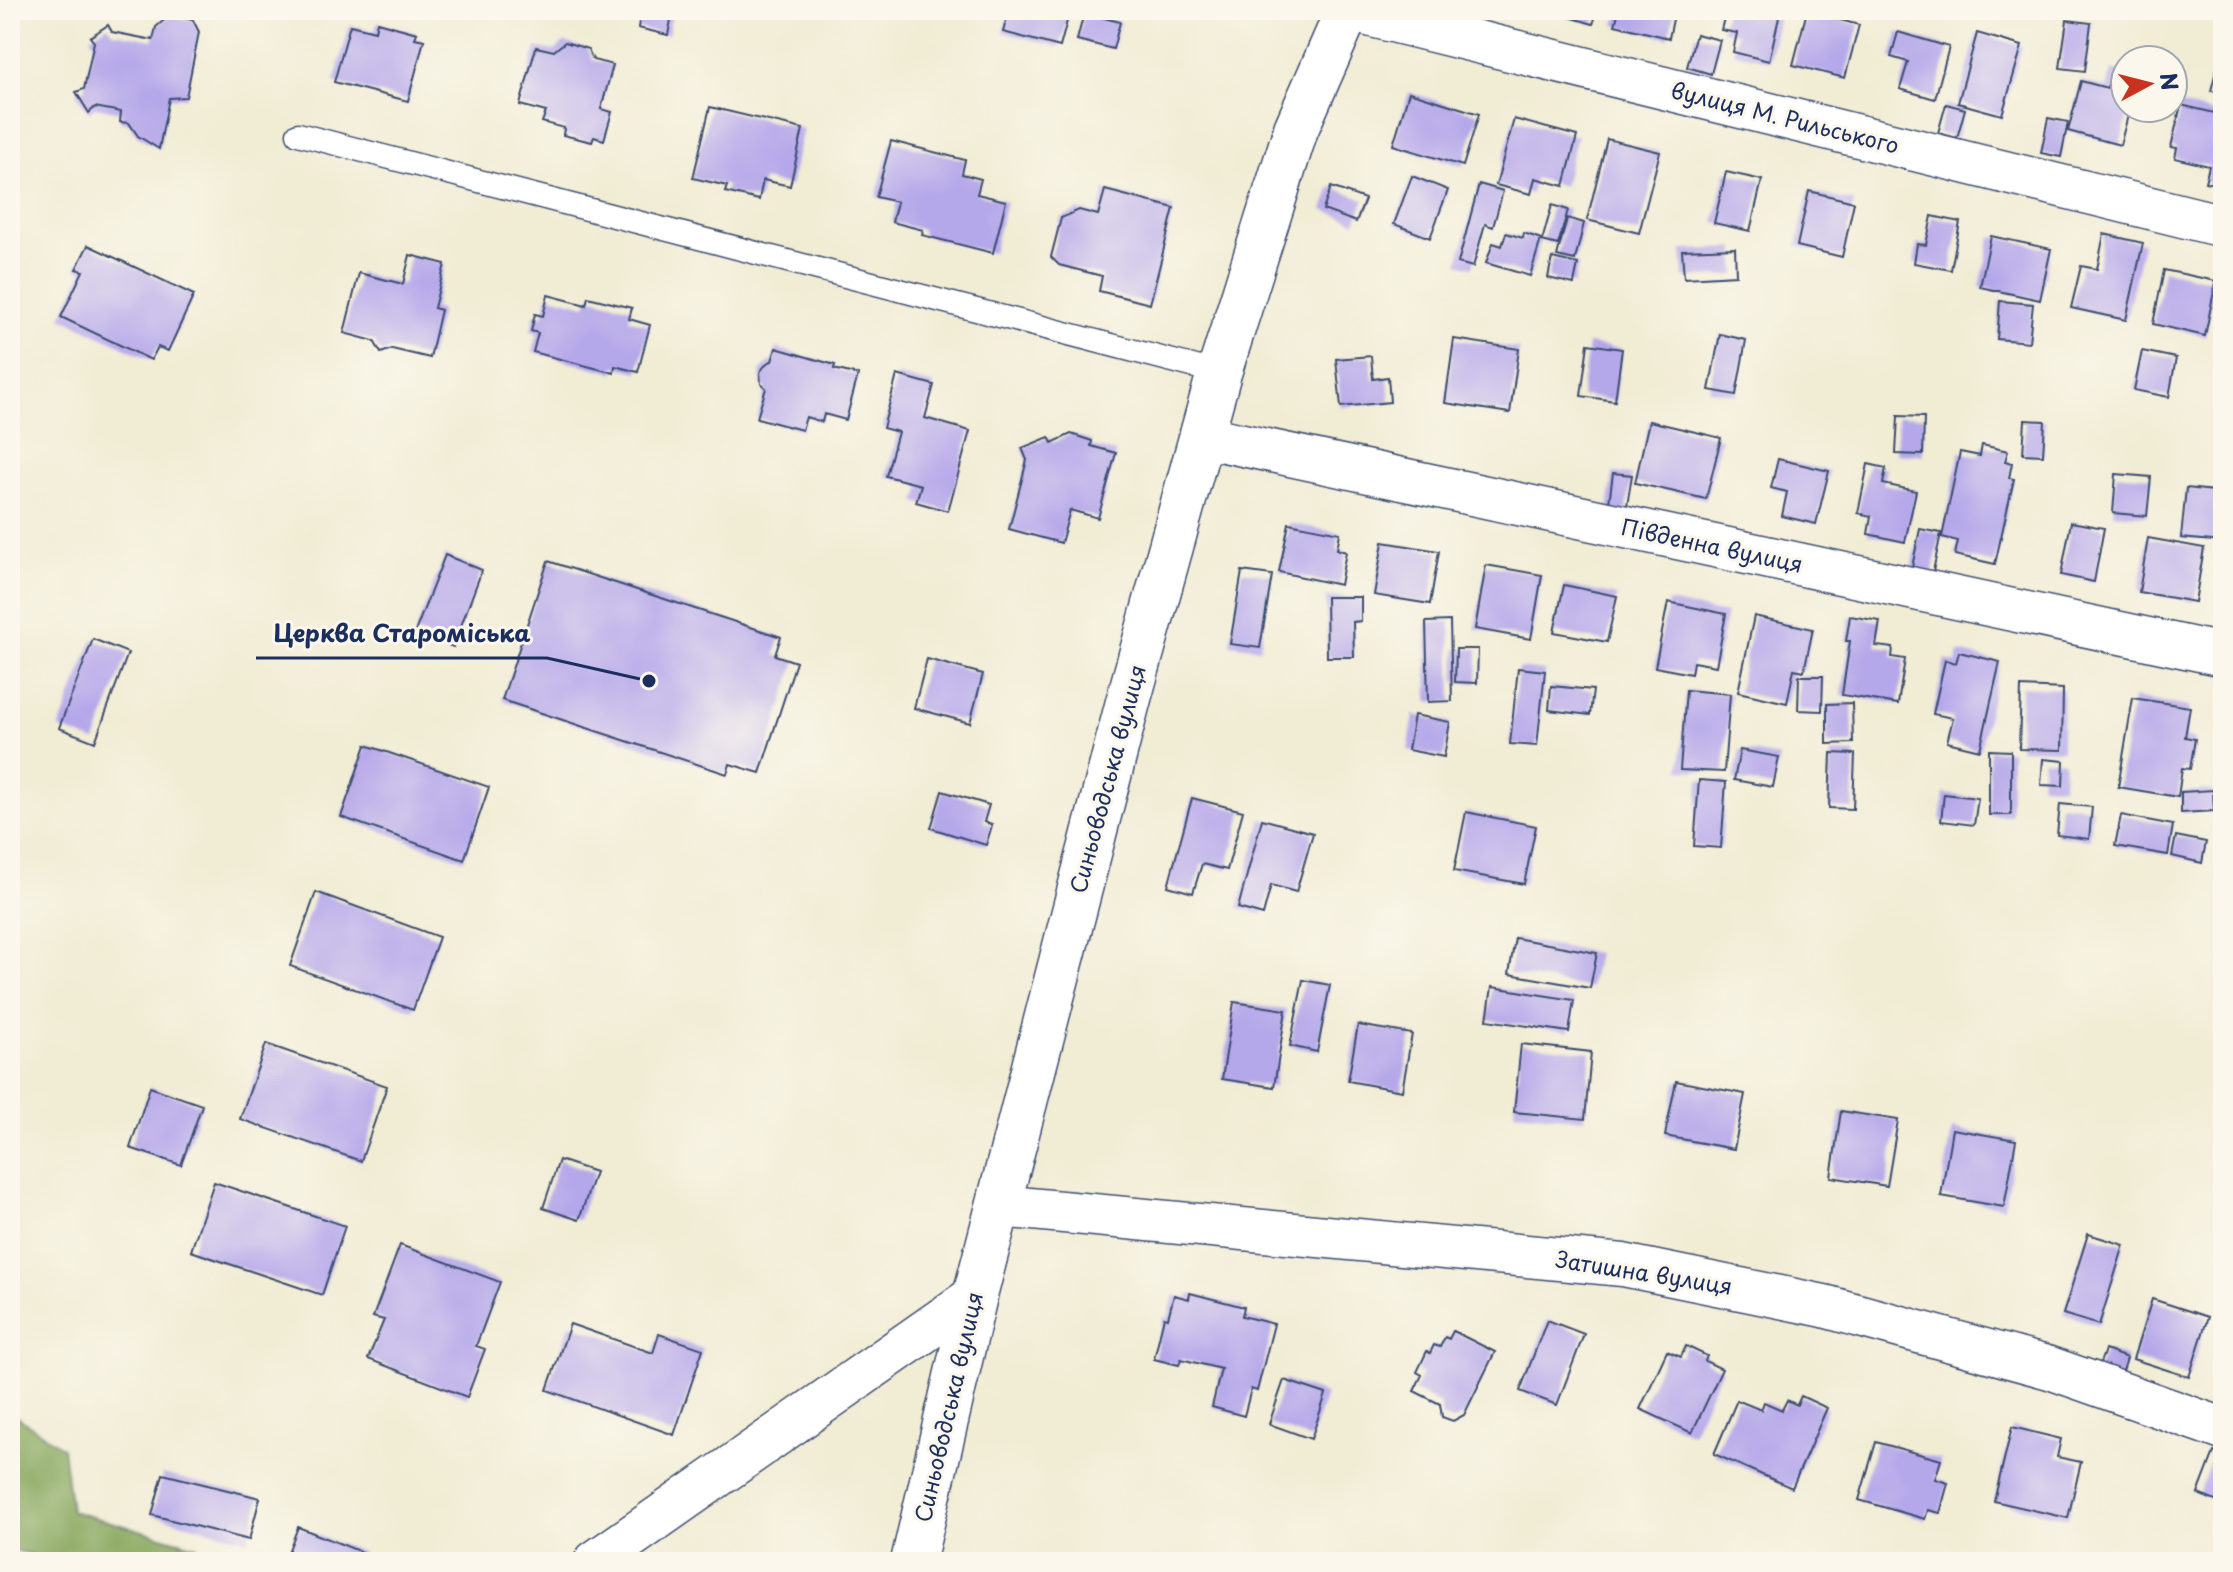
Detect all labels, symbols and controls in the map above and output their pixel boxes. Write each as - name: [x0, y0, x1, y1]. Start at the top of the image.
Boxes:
- north arrow: [2109, 44, 2189, 124]
- text: N: [2153, 71, 2188, 92]
- street label: вулиця М. Рильського: [1668, 72, 1903, 161]
- street label: Південна вулиця: [1619, 509, 1806, 580]
- callout: Церква Староміська: [256, 610, 547, 658]
- text: Церква Староміська: [274, 614, 531, 650]
- street label: Синьоводська вулиця: [1060, 661, 1153, 897]
- street label: Затишна вулиця: [1554, 1241, 1735, 1302]
- street label: Синьоводська вулиця: [905, 1288, 990, 1525]

